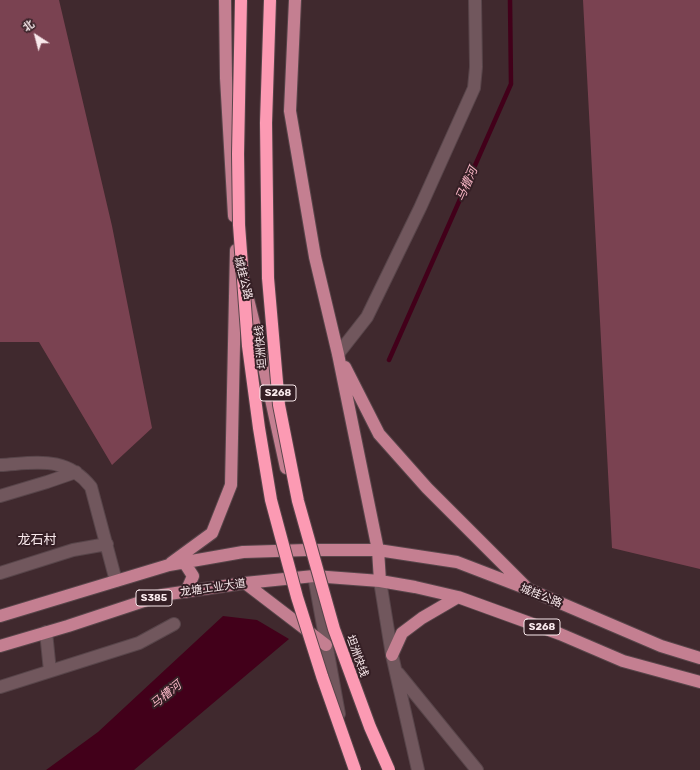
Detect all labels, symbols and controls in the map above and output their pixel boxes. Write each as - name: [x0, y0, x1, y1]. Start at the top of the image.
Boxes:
- north arrow: [16, 16, 56, 56]
- text: 北: [20, 17, 37, 34]
- water label: 马槽河: [453, 165, 481, 203]
- street label: 城桂公路: [231, 255, 255, 301]
- street label: 坦洲快线: [253, 325, 269, 369]
- road number: S268: [260, 385, 296, 401]
- district label: 龙石村: [18, 532, 56, 548]
- street label: 龙塘工业大道: [179, 577, 247, 599]
- street label: 城桂公路: [518, 582, 564, 610]
- road number: S385: [136, 590, 172, 606]
- road number: S268: [524, 619, 560, 635]
- street label: 坦洲快线: [343, 633, 371, 679]
- water label: 马槽河: [147, 678, 185, 712]

